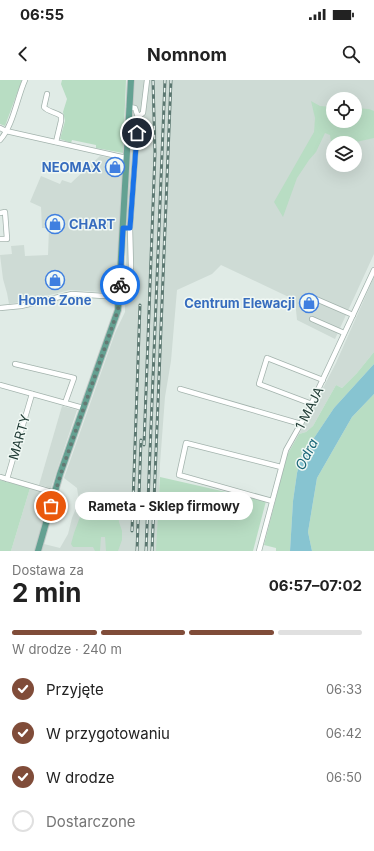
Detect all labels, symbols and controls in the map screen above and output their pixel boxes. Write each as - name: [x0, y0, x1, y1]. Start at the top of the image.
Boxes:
- text: 06:55: [20, 5, 64, 24]
- icon: back: [12, 43, 34, 65]
- icon: search: [340, 43, 362, 65]
- text: Nomnom: [147, 44, 227, 65]
- map controls: [326, 92, 362, 172]
- button: locate: [326, 92, 362, 128]
- pin: [120, 116, 154, 150]
- icon: home: [126, 122, 148, 144]
- button: layers: [326, 136, 362, 172]
- shop icon: NEOMAX: [104, 156, 126, 178]
- place label: NEOMAX: [42, 159, 101, 175]
- shop icon: CHART: [44, 213, 66, 235]
- place label: CHART: [69, 216, 116, 232]
- courier: [100, 265, 140, 305]
- shop icon: Home Zone: [44, 269, 66, 291]
- icon: bike: [109, 274, 131, 296]
- place label: Home Zone: [19, 292, 92, 308]
- shop icon: Centrum Elewacji: [298, 292, 320, 314]
- place label: Centrum Elewacji: [184, 295, 295, 311]
- street label: 1 MAJA: [291, 384, 327, 432]
- street label: MARTY: [5, 412, 33, 462]
- water label: Odra: [291, 435, 321, 473]
- pin: [34, 489, 68, 523]
- callout: Rameta - Sklep firmowy: [75, 492, 253, 520]
- icon: bag: [40, 495, 62, 517]
- text: Rameta - Sklep firmowy: [88, 498, 240, 514]
- text: Dostawa za: [12, 562, 84, 578]
- text: 06:57–07:02: [269, 576, 362, 595]
- text: 2 min: [12, 577, 82, 608]
- text: W drodze · 240 m: [12, 641, 122, 657]
- icon: check: [12, 678, 34, 700]
- text: Przyjęte: [46, 680, 104, 699]
- text: 06:33: [326, 681, 362, 697]
- icon: check: [12, 722, 34, 744]
- text: W przygotowaniu: [46, 724, 170, 743]
- text: 06:42: [326, 725, 362, 741]
- icon: check: [12, 766, 34, 788]
- text: W drodze: [46, 768, 115, 787]
- text: 06:50: [326, 769, 362, 785]
- text: Dostarczone: [46, 812, 136, 831]

